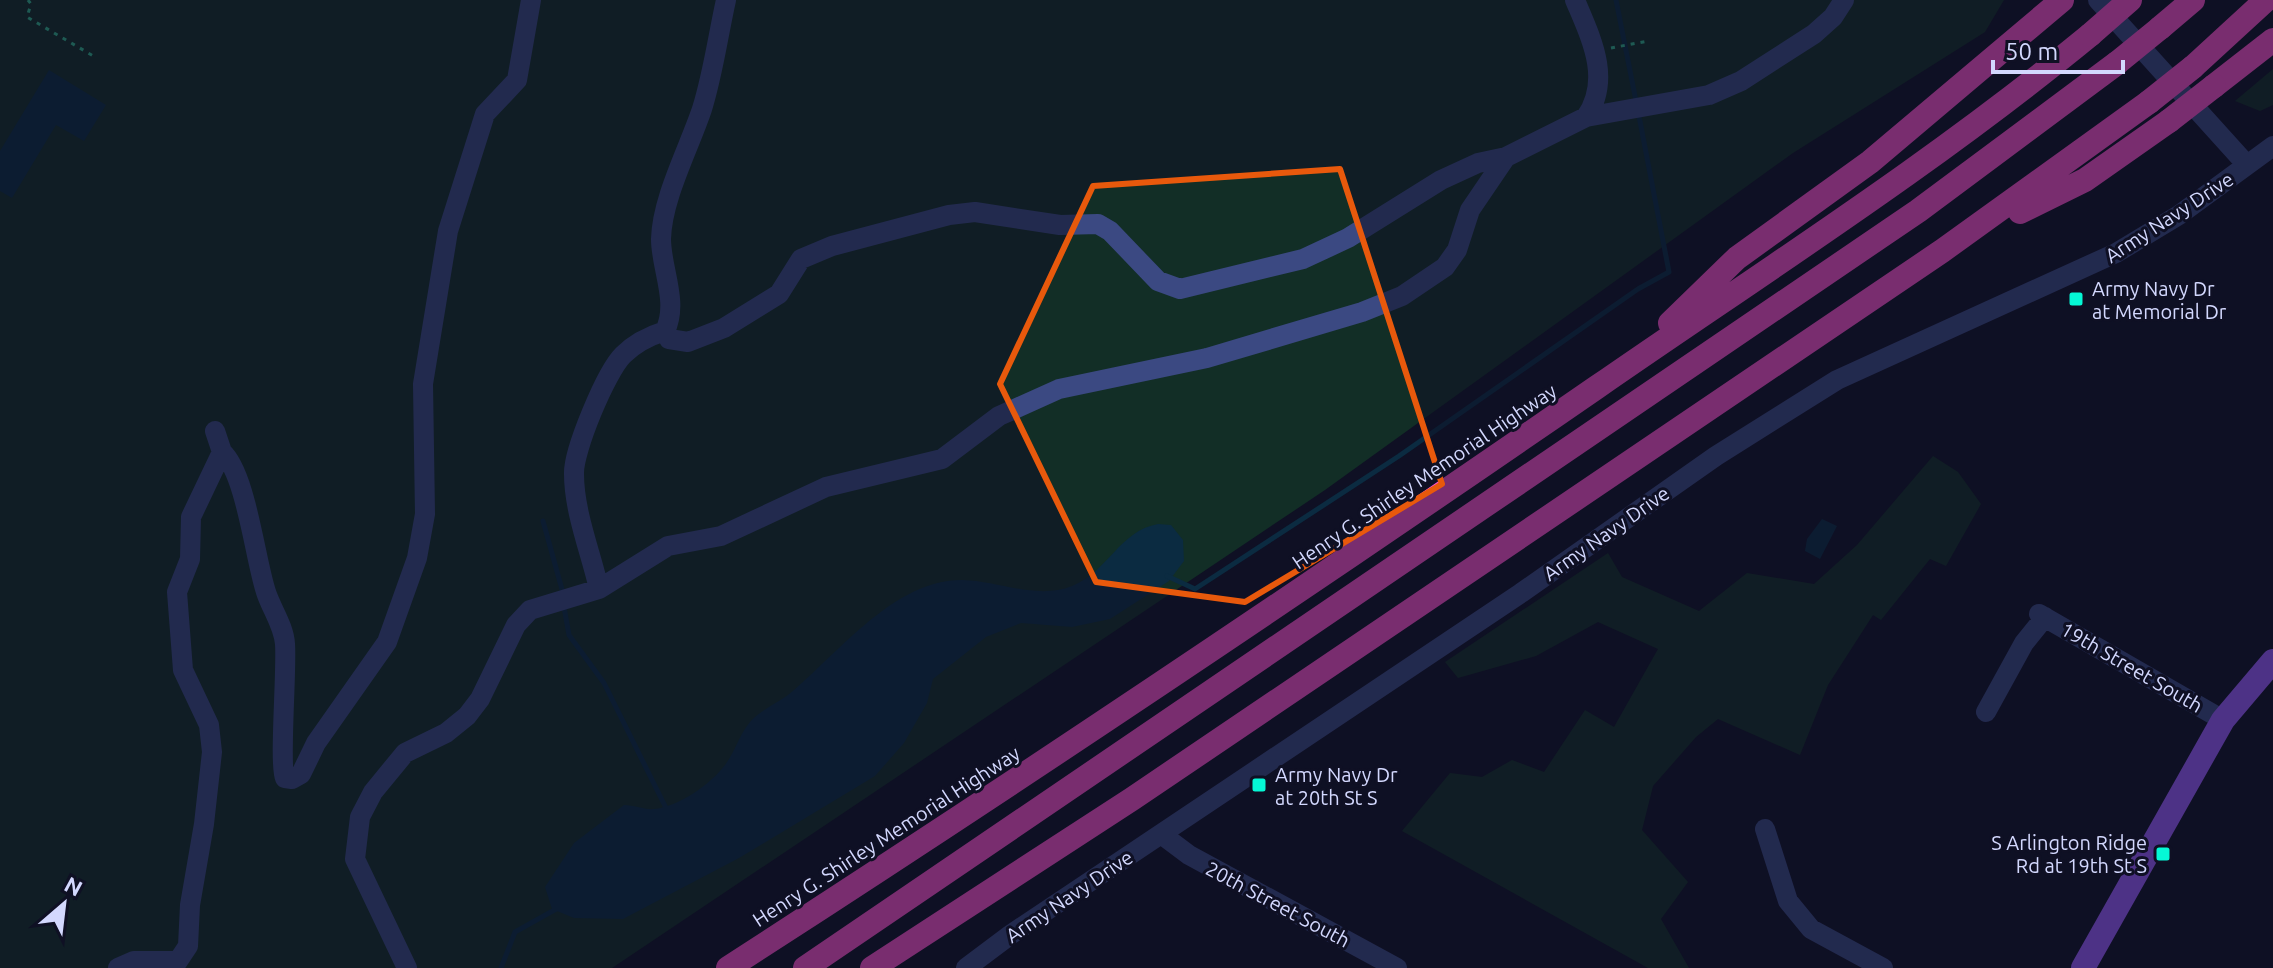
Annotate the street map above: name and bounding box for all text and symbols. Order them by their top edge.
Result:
scale bar [1993,24,2123,74]
text: 50 m [2005,38,2058,65]
street label: Army Navy Drive [2101,167,2237,267]
place label: Army Navy Dr at Memorial Dr [2092,277,2227,323]
marker: Army Navy Dr at Memorial Dr [2067,290,2085,308]
street label: Henry G. Shirley Memorial Highway [1288,379,1561,573]
street label: Army Navy Drive [1539,481,1673,585]
street label: 19th Street South [2057,617,2207,717]
street label: Henry G. Shirley Memorial Highway [748,741,1024,931]
place label: Army Navy Dr at 20th St S [1275,763,1398,809]
marker: Army Navy Dr at 20th St S [1250,776,1268,794]
place label: S Arlington Ridge Rd at 19th St S [1991,831,2147,877]
street label: Army Navy Drive [1001,845,1137,947]
marker: S Arlington Ridge Rd at 19th St S [2154,845,2172,863]
street label: 20th Street South [1202,856,1354,952]
north arrow [24,864,104,944]
text: N [61,871,87,901]

